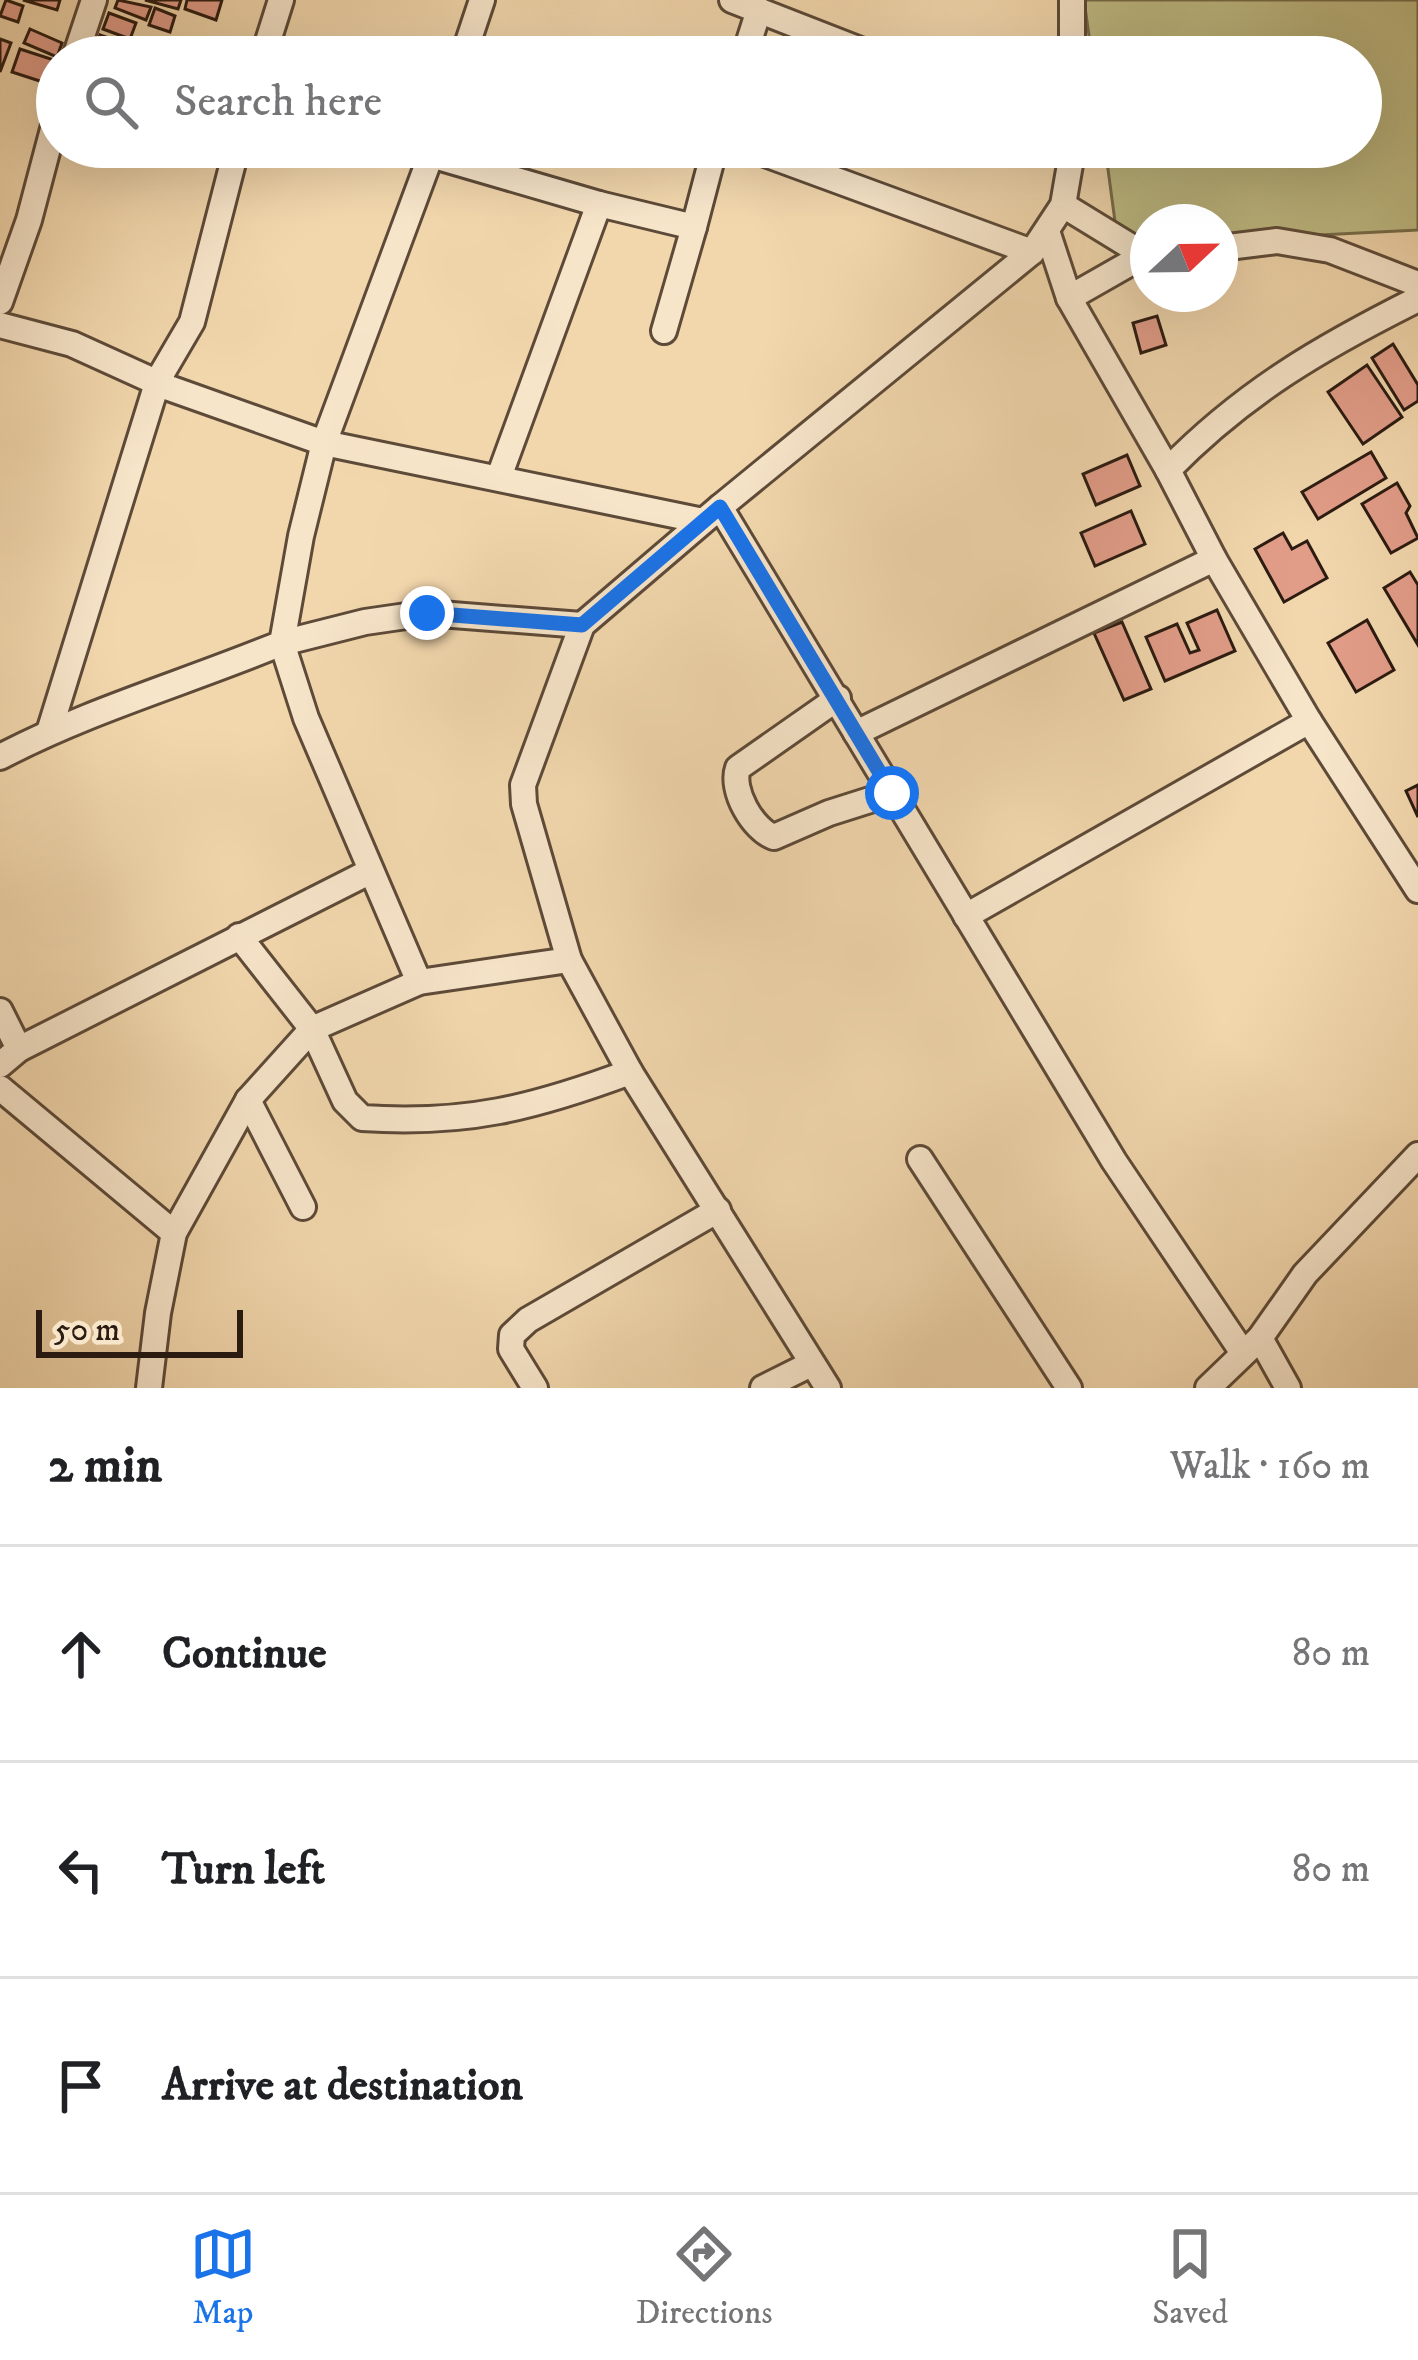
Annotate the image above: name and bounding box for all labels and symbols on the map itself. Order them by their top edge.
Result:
north arrow [1130,204,1238,312]
route end [400,586,454,640]
route start [865,766,919,820]
scale bar [36,1304,243,1357]

